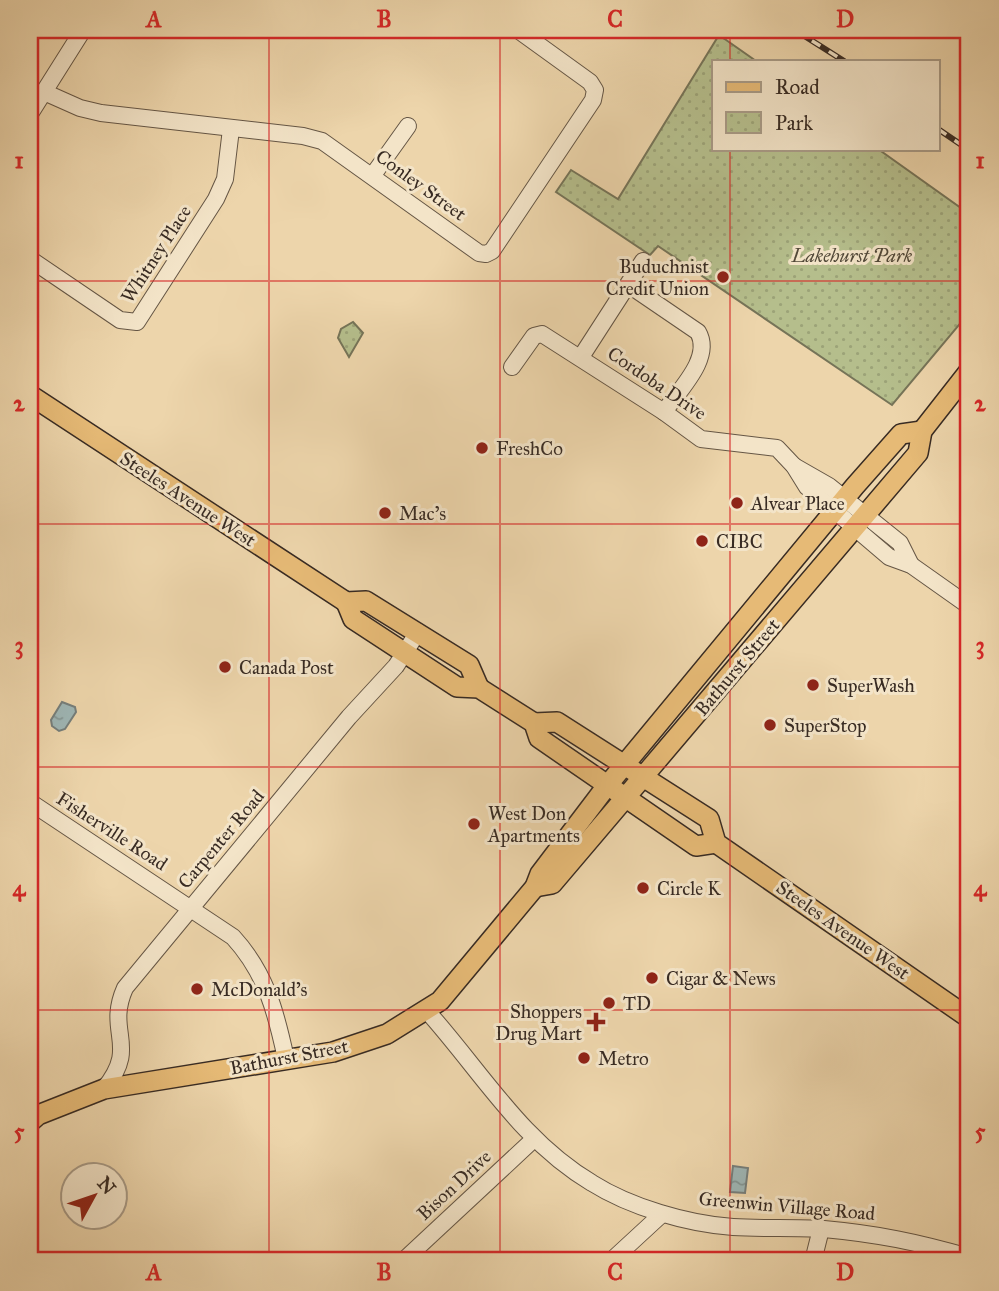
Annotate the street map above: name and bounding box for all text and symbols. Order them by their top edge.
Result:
text: A [144,5,162,33]
text: B [376,5,392,33]
text: C [607,5,623,33]
text: D [836,5,854,33]
legend [712,60,940,150]
text: Road [775,74,820,100]
text: Park [775,110,813,136]
street label: Conley Street [371,145,471,226]
text: 1 [14,146,24,174]
text: 1 [975,146,985,174]
street label: Whitney Place [116,201,196,307]
park label: Lakehurst Park [791,244,913,267]
place label: Buduchnist Credit Union [606,255,709,300]
marker: Buduchnist Credit Union [715,269,731,285]
street label: Cordoba Drive [603,342,711,425]
text: 2 [13,389,25,417]
text: 2 [974,389,986,417]
place label: FreshCo [496,437,563,460]
marker: FreshCo [474,440,490,456]
street label: Steeles Avenue West [116,446,261,552]
place label: Alvear Place [750,492,845,515]
marker: Alvear Place [729,495,745,511]
place label: Mac's [399,502,446,525]
marker: Mac's [377,505,393,521]
place label: CIBC [716,530,763,553]
marker: CIBC [694,533,710,549]
street label: Bathurst Street [690,613,785,720]
text: 3 [14,631,24,660]
text: 3 [975,631,985,660]
place label: Canada Post [239,656,334,679]
marker: Canada Post [217,659,233,675]
place label: SuperWash [827,674,915,697]
marker: SuperWash [805,677,821,693]
place label: SuperStop [784,714,867,737]
marker: SuperStop [762,717,778,733]
street label: Carpenter Road [173,785,269,893]
street label: Fisherville Road [52,787,172,876]
place label: West Don Apartments [487,802,580,847]
marker: West Don Apartments [466,816,482,832]
text: 4 [13,874,27,902]
text: 4 [974,874,988,902]
street label: Steeles Avenue West [772,875,914,985]
place label: Circle K [657,877,721,900]
marker: Circle K [635,880,651,896]
place label: Cigar & News [666,967,776,991]
marker: Cigar & News [644,970,660,986]
place label: McDonald's [211,978,308,1001]
marker: McDonald's [189,981,205,997]
place label: TD [623,992,651,1015]
marker: TD [601,995,617,1011]
place label: Shoppers Drug Mart [495,1000,582,1046]
marker: Shoppers Drug Mart [588,1014,604,1030]
street label: Bathurst Street [228,1034,350,1080]
place label: Metro [598,1047,649,1070]
marker: Metro [576,1050,592,1066]
text: 5 [14,1117,25,1145]
text: 5 [975,1117,986,1145]
street label: Bison Drive [412,1145,496,1225]
north arrow [60,1162,130,1232]
text: N [93,1172,121,1199]
street label: Greenwin Village Road [698,1187,877,1226]
text: A [144,1258,162,1286]
text: B [376,1258,392,1286]
text: C [607,1258,623,1286]
text: D [836,1258,854,1286]

